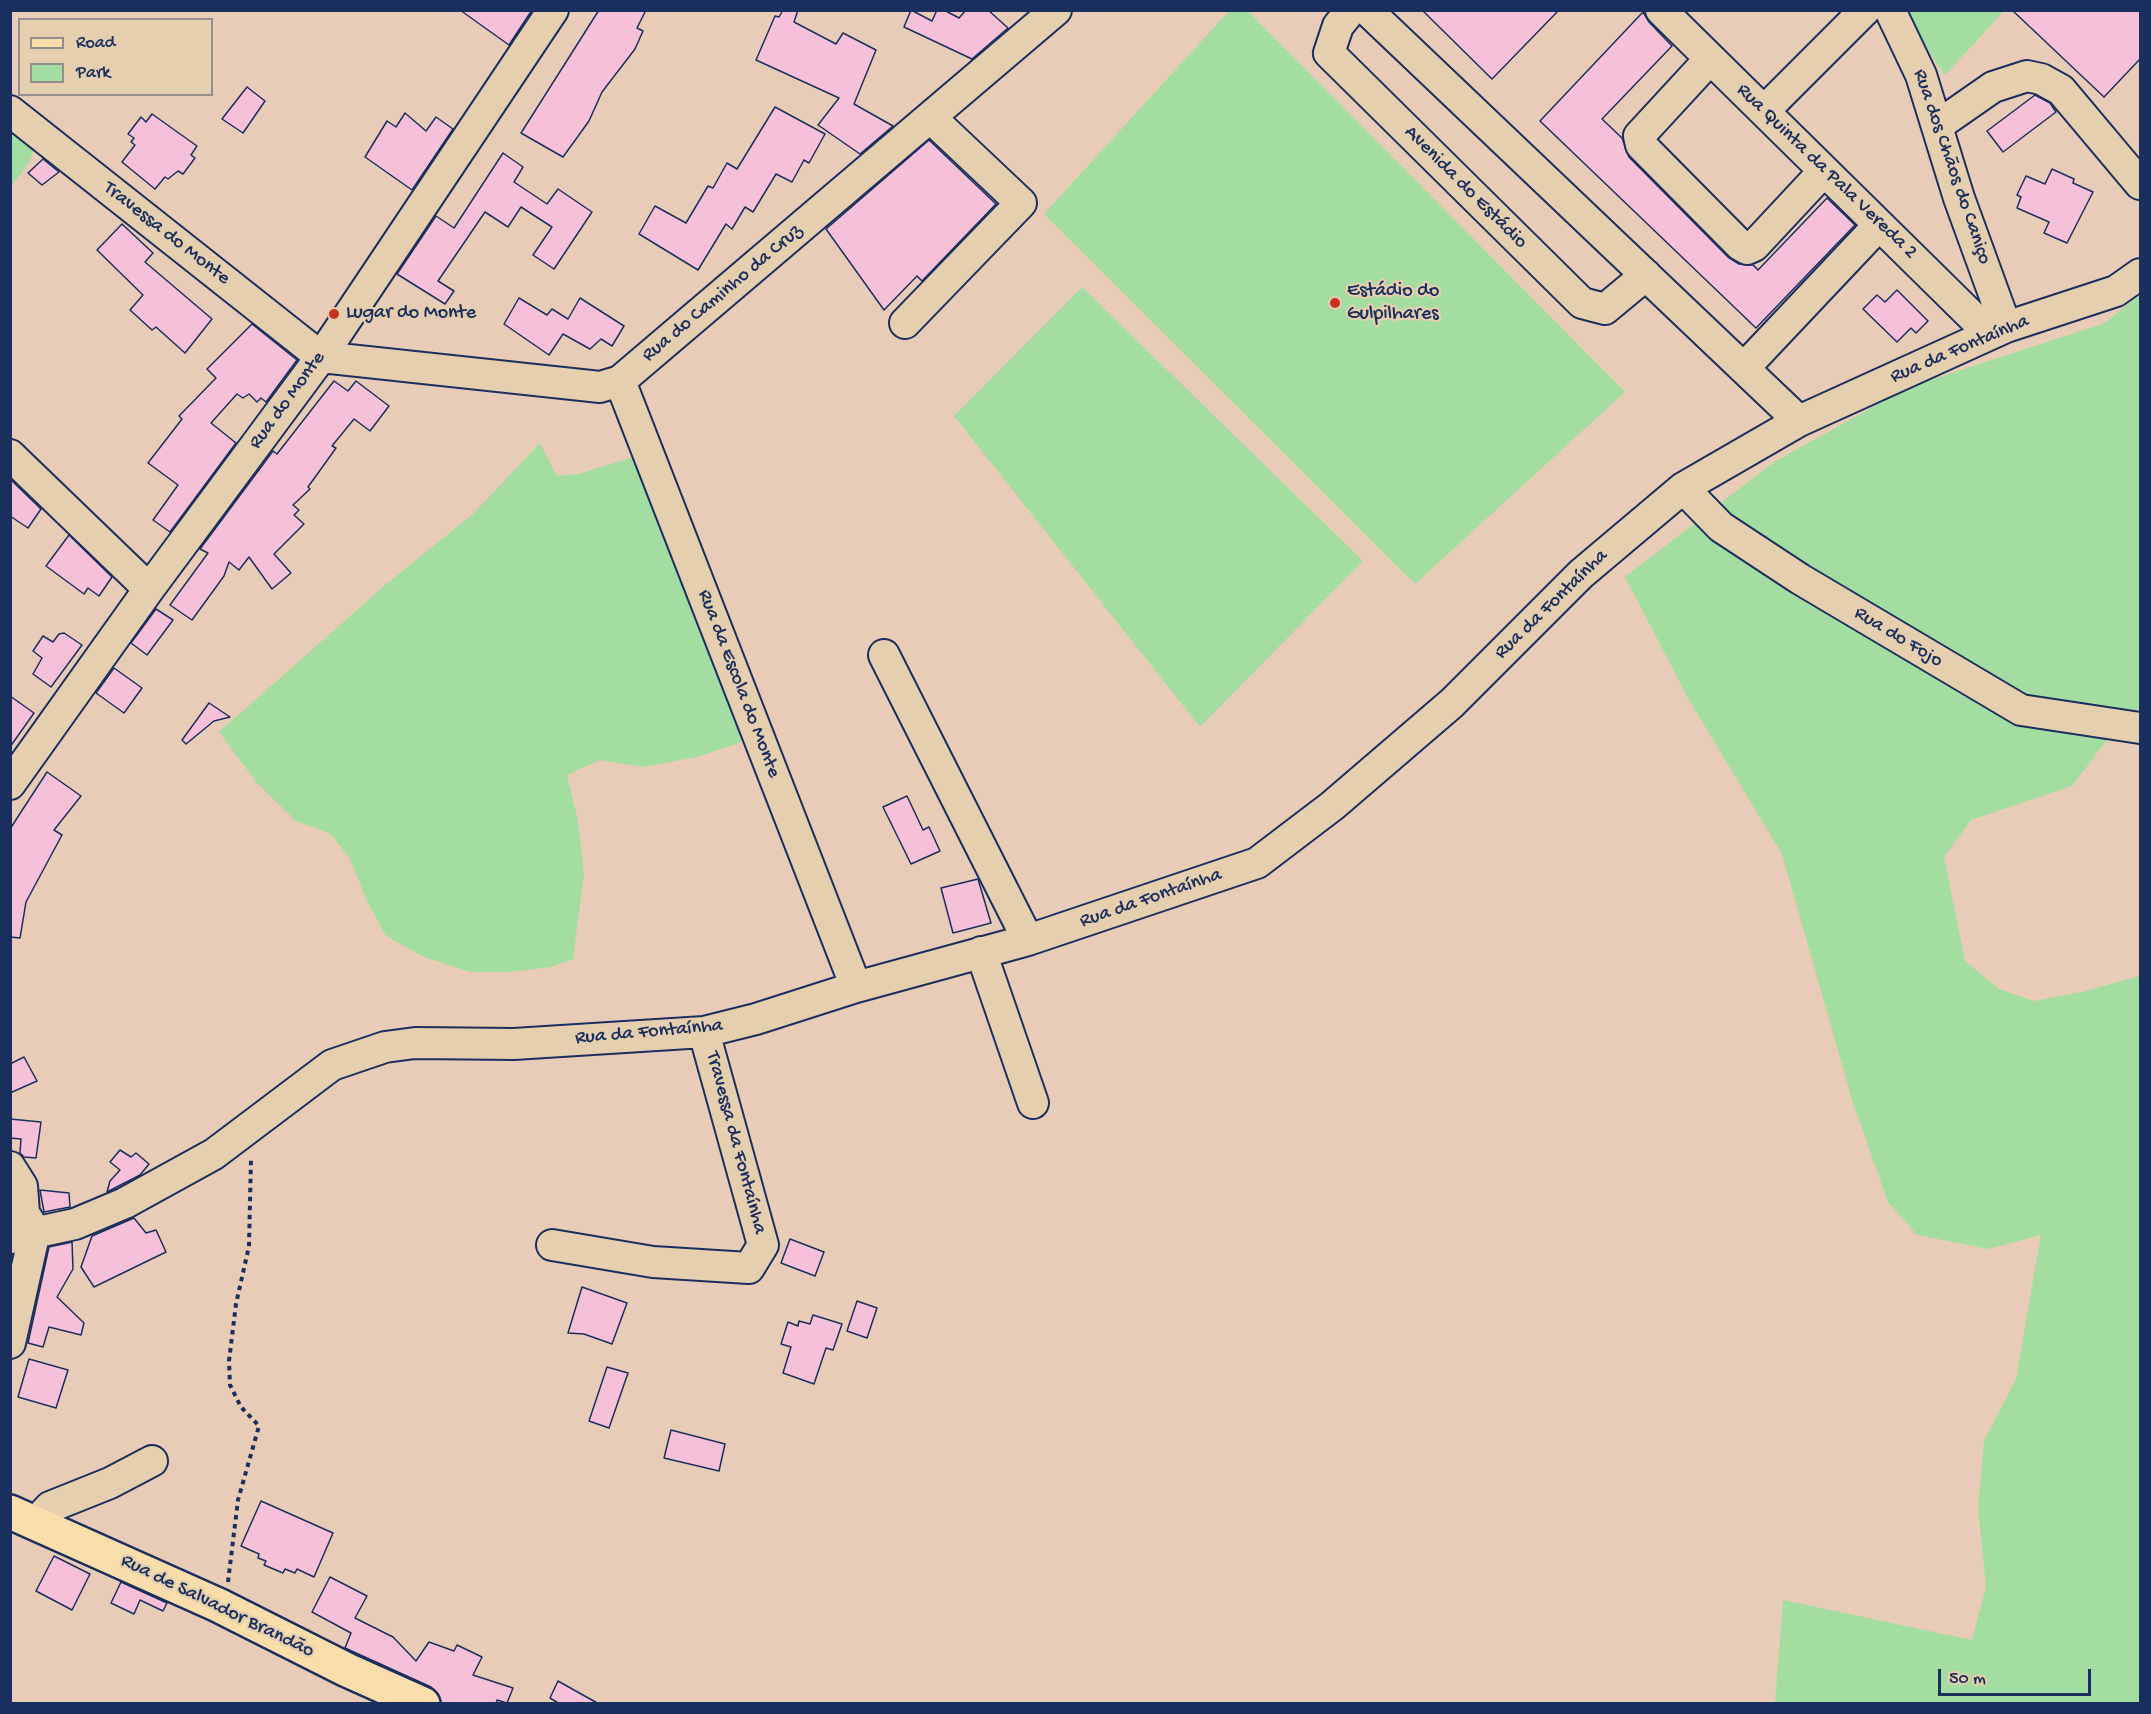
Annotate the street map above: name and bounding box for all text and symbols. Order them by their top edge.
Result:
legend [18,18,213,96]
text: Road [76,33,115,54]
text: Park [76,63,110,84]
street label: Rua dos Chãos do Caniço [1906,66,1996,268]
street label: Rua Quinta da Pala Vereda 2 [1730,79,1922,265]
street label: Avenida do Estádio [1398,121,1532,255]
street label: Travessa do Monte [98,177,234,291]
street label: Rua do Caminho da Cruz [638,220,808,368]
place label: Estádio do Gulpilhares [1347,280,1439,327]
marker: Estádio do Gulpilhares [1328,296,1342,310]
place label: Lugar do Monte [346,302,476,326]
marker: Lugar do Monte [327,307,341,321]
street label: Rua da Fontaínha [1887,310,2033,390]
street label: Rua do Monte [245,348,331,454]
street label: Rua da Fontaínha [1490,545,1614,665]
street label: Rua da Escola do Monte [691,587,785,781]
street label: Rua do Fojo [1849,602,1947,674]
street label: Rua da Fontaínha [1077,864,1225,934]
street label: Rua da Fontaínha [574,1015,724,1051]
street label: Travessa da Fontaínha [699,1049,771,1237]
street label: Rua de Salvador Brandão [116,1550,318,1664]
scale bar [1941,1657,2094,1695]
text: 50 m [1949,1669,1986,1690]

